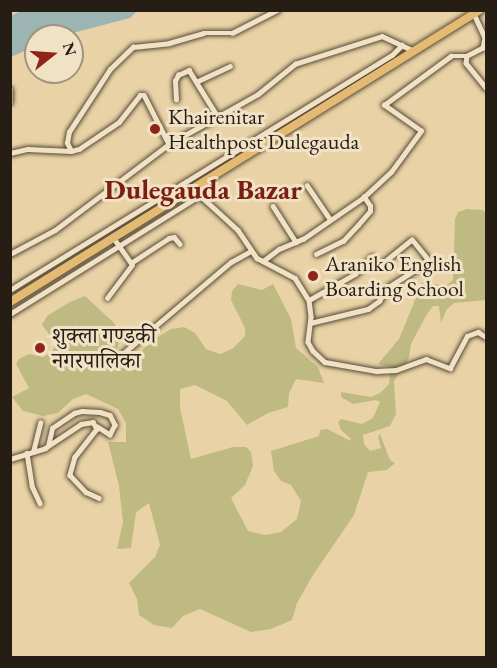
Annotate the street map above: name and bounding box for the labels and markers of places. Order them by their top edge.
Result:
place label: Khairenitar Healthpost Dulegauda [168,103,359,154]
marker: Khairenitar Healthpost Dulegauda [146,120,164,138]
place label: Araniko English Boarding School [325,250,464,302]
marker: Araniko English Boarding School [306,269,320,283]
place label: शुक्ला गण्डकी नगरपालिका [52,322,156,374]
marker: शुक्ला गण्डकी नगरपालिका [33,341,47,355]

